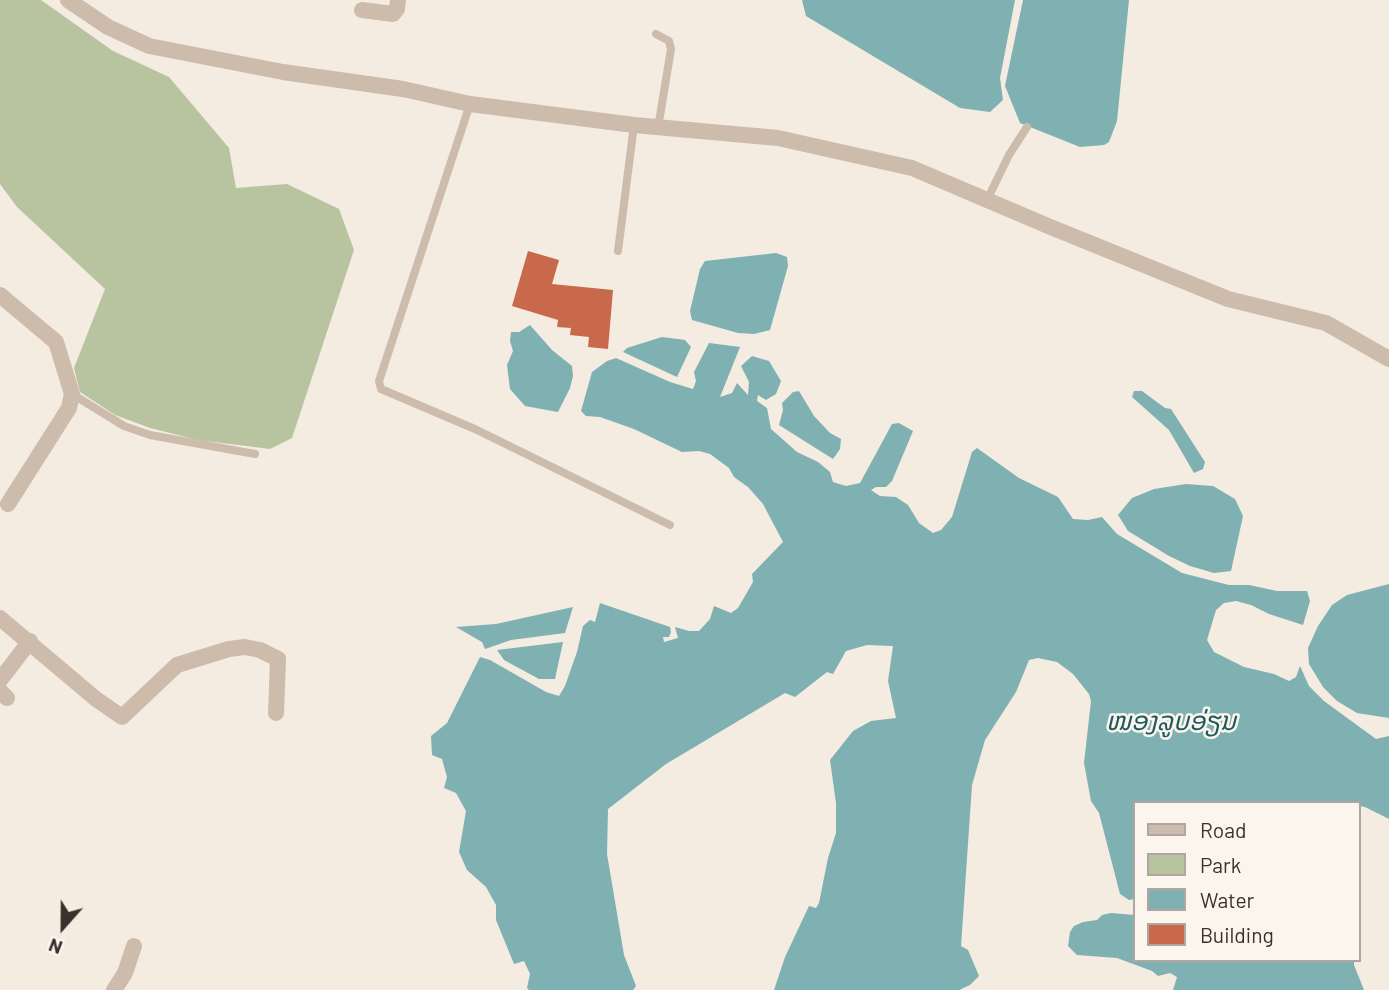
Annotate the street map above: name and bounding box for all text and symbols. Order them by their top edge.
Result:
water label: ໜອງລູບອ່ຽນ [1106,705,1236,737]
legend [1134,801,1361,962]
text: Road [1200,817,1246,842]
text: Park [1200,852,1241,877]
text: Water [1200,887,1254,912]
north arrow [28,892,98,962]
text: Building [1200,922,1274,947]
text: N [45,934,65,960]

